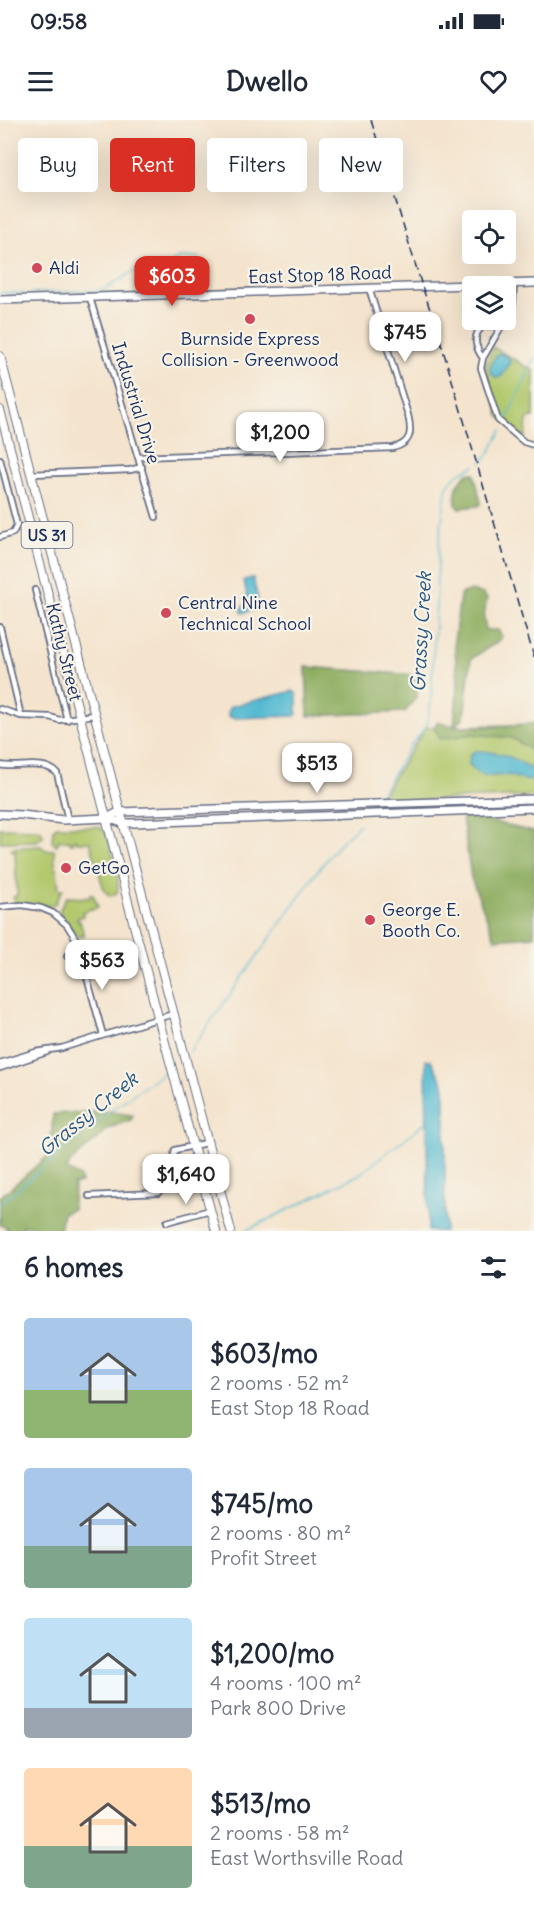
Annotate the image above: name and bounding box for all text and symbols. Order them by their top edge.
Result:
text: 09:58 [30,7,87,35]
text: Dwello [226,64,308,98]
icon: menu [24,65,57,98]
icon: heart [477,65,510,98]
chip: Buy [18,138,98,192]
chip: Rent [110,138,195,192]
chip: Filters [207,138,307,192]
chip: New [319,138,403,192]
map controls [462,210,516,330]
button: locate [462,210,516,264]
place label: Aldi [49,256,79,279]
pin: $603 [136,256,208,307]
street label: East Stop 18 Road [248,260,393,288]
marker: Aldi [30,261,44,275]
text: $603 [148,263,196,288]
button: layers [462,276,516,330]
marker: Burnside Express Collision - Greenwood [243,312,257,326]
pin: $745 [369,312,441,363]
text: $745 [383,319,427,344]
place label: Burnside Express Collision - Greenwood [161,327,339,371]
street label: Industrial Drive [107,339,166,466]
pin: $1,200 [231,412,329,463]
text: $1,200 [250,419,310,444]
road number: US 31 [22,522,72,548]
water label: Grassy Creek [405,569,436,693]
place label: Central Nine Technical School [178,591,311,635]
street label: Kathy Street [41,600,88,703]
marker: Central Nine Technical School [159,606,173,620]
pin: $513 [281,743,353,794]
text: $513 [296,750,338,775]
place label: GetGo [78,856,130,879]
marker: GetGo [59,861,73,875]
place label: George E. Booth Co. [382,898,460,942]
marker: George E. Booth Co. [363,913,377,927]
pin: $563 [66,940,138,991]
text: $563 [79,947,125,972]
water label: Grassy Creek [33,1065,144,1161]
pin: $1,640 [137,1154,235,1205]
text: $1,640 [156,1161,216,1186]
text: 6 homes [24,1251,123,1284]
icon: filters [477,1251,510,1284]
text: $603/mo [210,1337,318,1370]
icon: home [72,1342,144,1414]
text: 2 rooms · 52 m² [210,1370,349,1395]
text: East Stop 18 Road [210,1395,370,1420]
text: $745/mo [210,1487,313,1520]
icon: home [72,1492,144,1564]
text: 2 rooms · 80 m² [210,1520,351,1545]
text: Profit Street [210,1545,317,1570]
text: $1,200/mo [210,1637,334,1670]
icon: home [72,1642,144,1714]
text: 4 rooms · 100 m² [210,1670,361,1695]
text: Park 800 Drive [210,1695,346,1720]
text: $513/mo [210,1787,311,1820]
icon: home [72,1792,144,1864]
text: 2 rooms · 58 m² [210,1820,350,1845]
text: East Worthsville Road [210,1845,403,1870]

